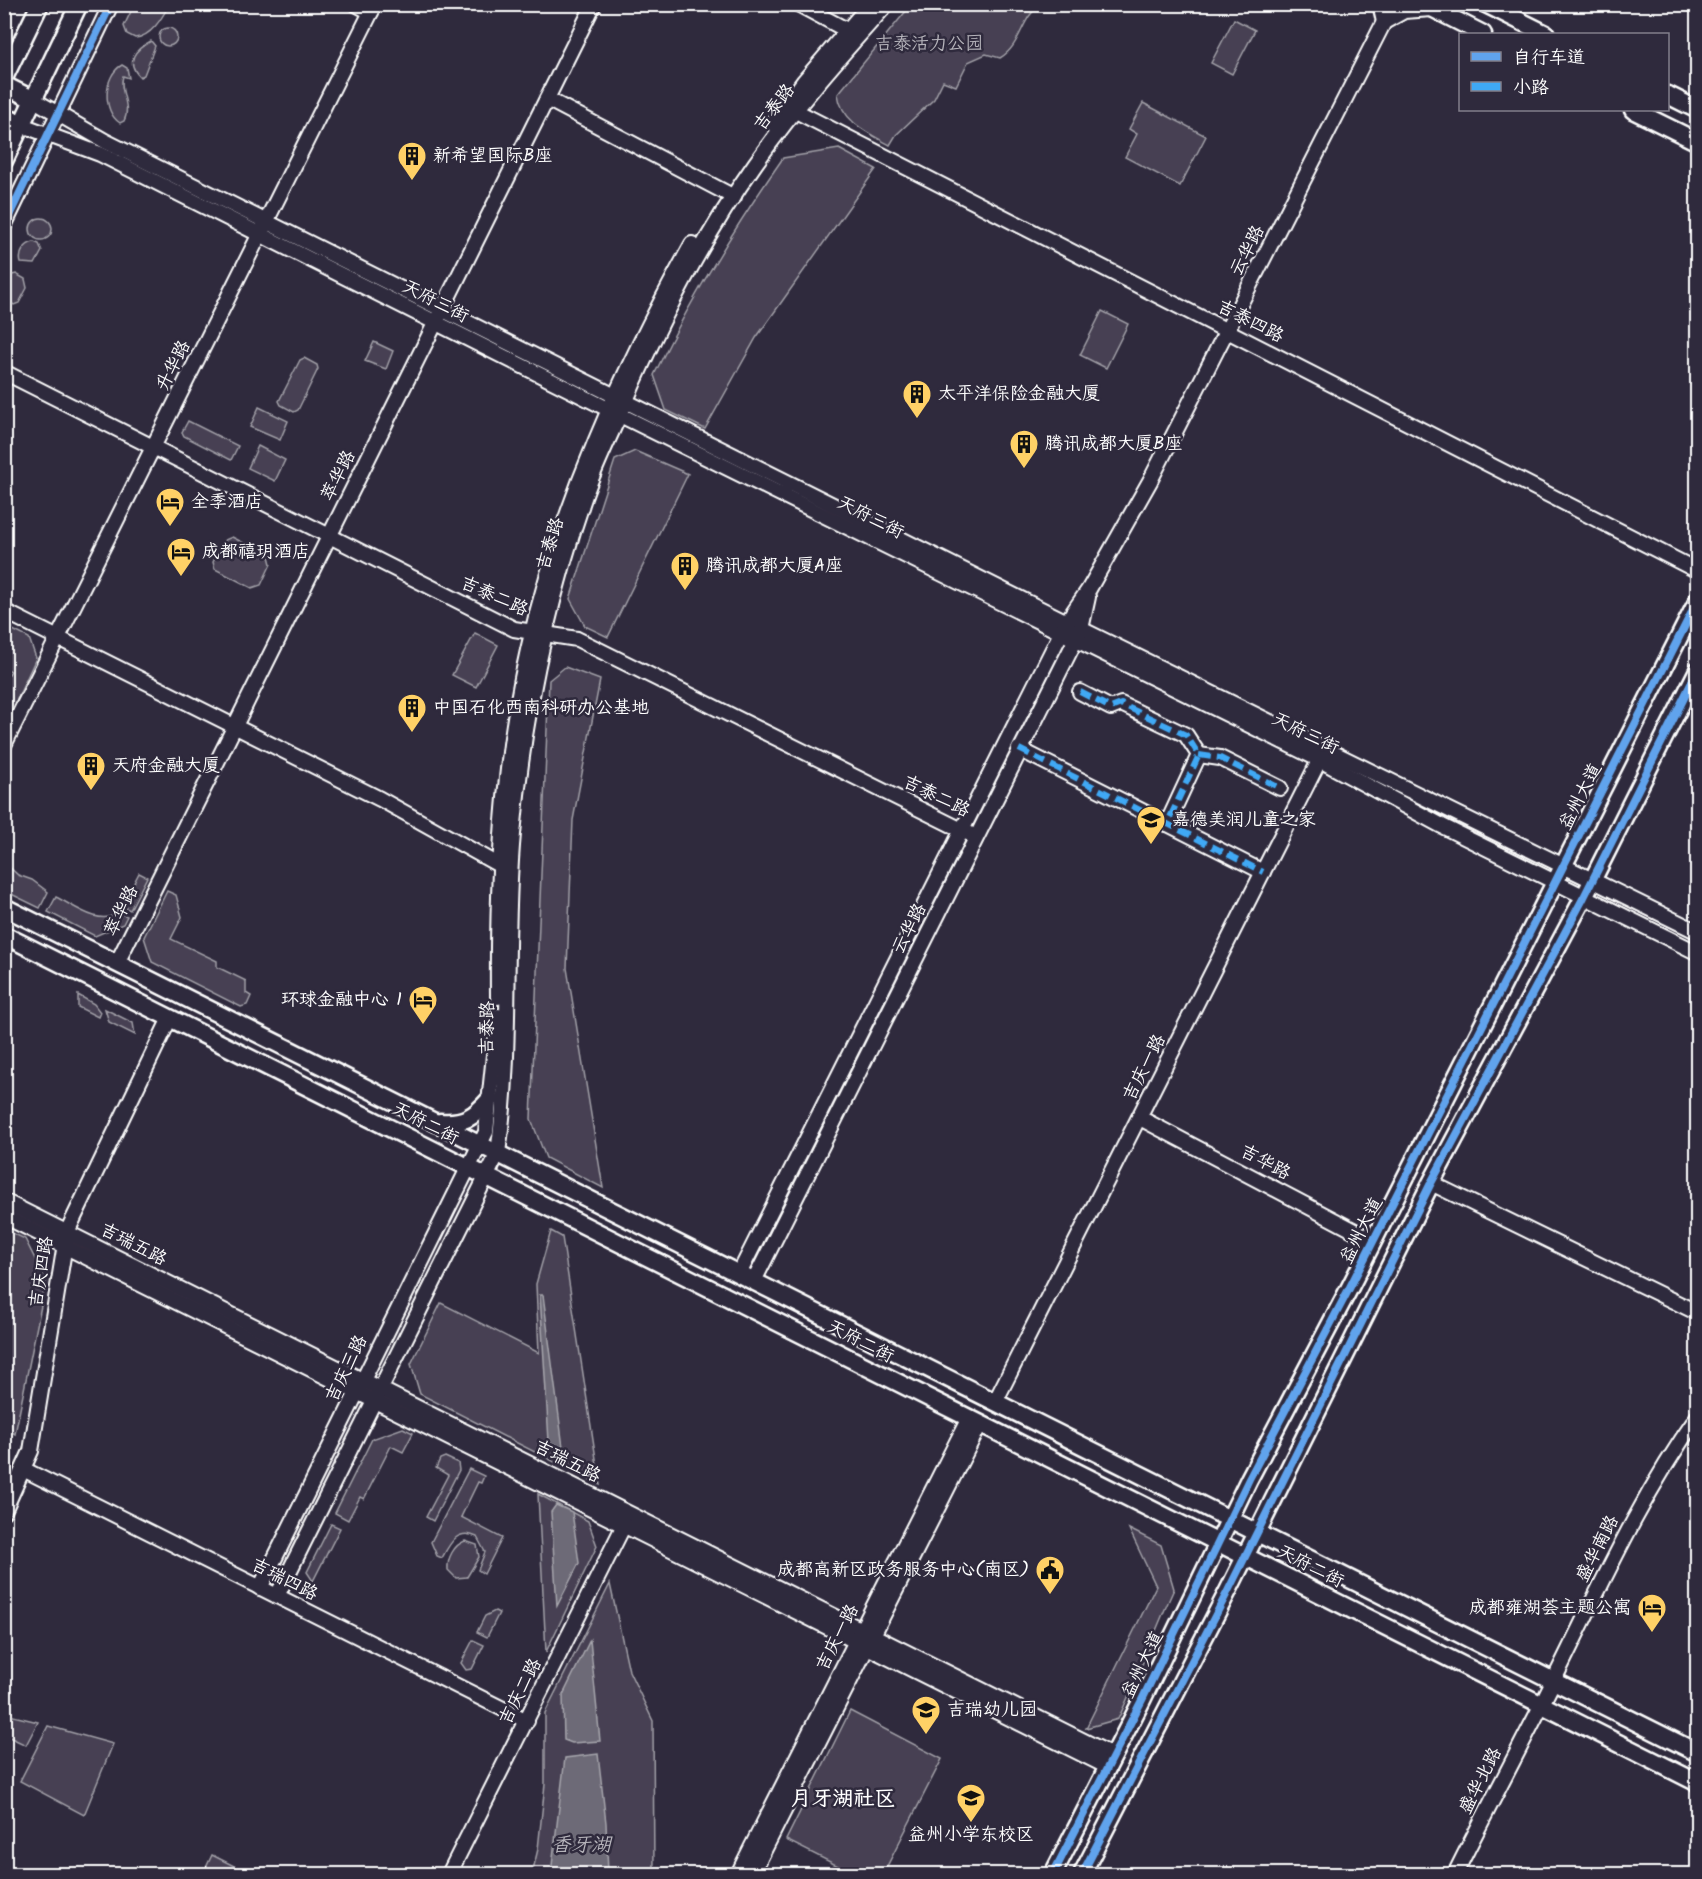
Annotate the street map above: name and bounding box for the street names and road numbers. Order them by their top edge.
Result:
street label: 吉泰路 [747,78,803,138]
street label: 云华路 [1223,220,1273,282]
street label: 天府三街 [396,273,474,331]
street label: 吉泰四路 [1211,293,1289,351]
street label: 升华路 [149,335,199,397]
street label: 萃华路 [314,445,364,507]
street label: 天府三街 [831,489,909,547]
street label: 吉泰路 [529,514,573,574]
street label: 吉泰二路 [455,569,533,625]
street label: 天府三街 [1266,705,1344,763]
street label: 益州大道 [1552,758,1610,836]
street label: 吉泰二路 [897,768,975,826]
street label: 萃华路 [97,880,147,942]
street label: 云华路 [885,898,935,960]
street label: 吉泰路 [473,1001,503,1055]
street label: 吉庆一路 [1116,1029,1174,1107]
street label: 天府二街 [386,1095,464,1153]
street label: 吉华路 [1234,1138,1296,1188]
street label: 益州大道 [1333,1192,1391,1270]
street label: 吉瑞五路 [94,1216,172,1274]
street label: 吉庆四路 [22,1234,62,1310]
street label: 天府二街 [821,1313,899,1371]
street label: 吉庆三路 [318,1330,376,1408]
street label: 吉瑞五路 [528,1433,606,1491]
street label: 盛华南路 [1569,1510,1627,1588]
street label: 天府二街 [1271,1538,1349,1596]
street label: 吉瑞四路 [245,1551,323,1609]
street label: 吉庆一路 [809,1599,867,1677]
street label: 益州大道 [1114,1626,1172,1704]
street label: 吉庆二路 [492,1653,550,1731]
street label: 盛华北路 [1452,1742,1510,1820]

